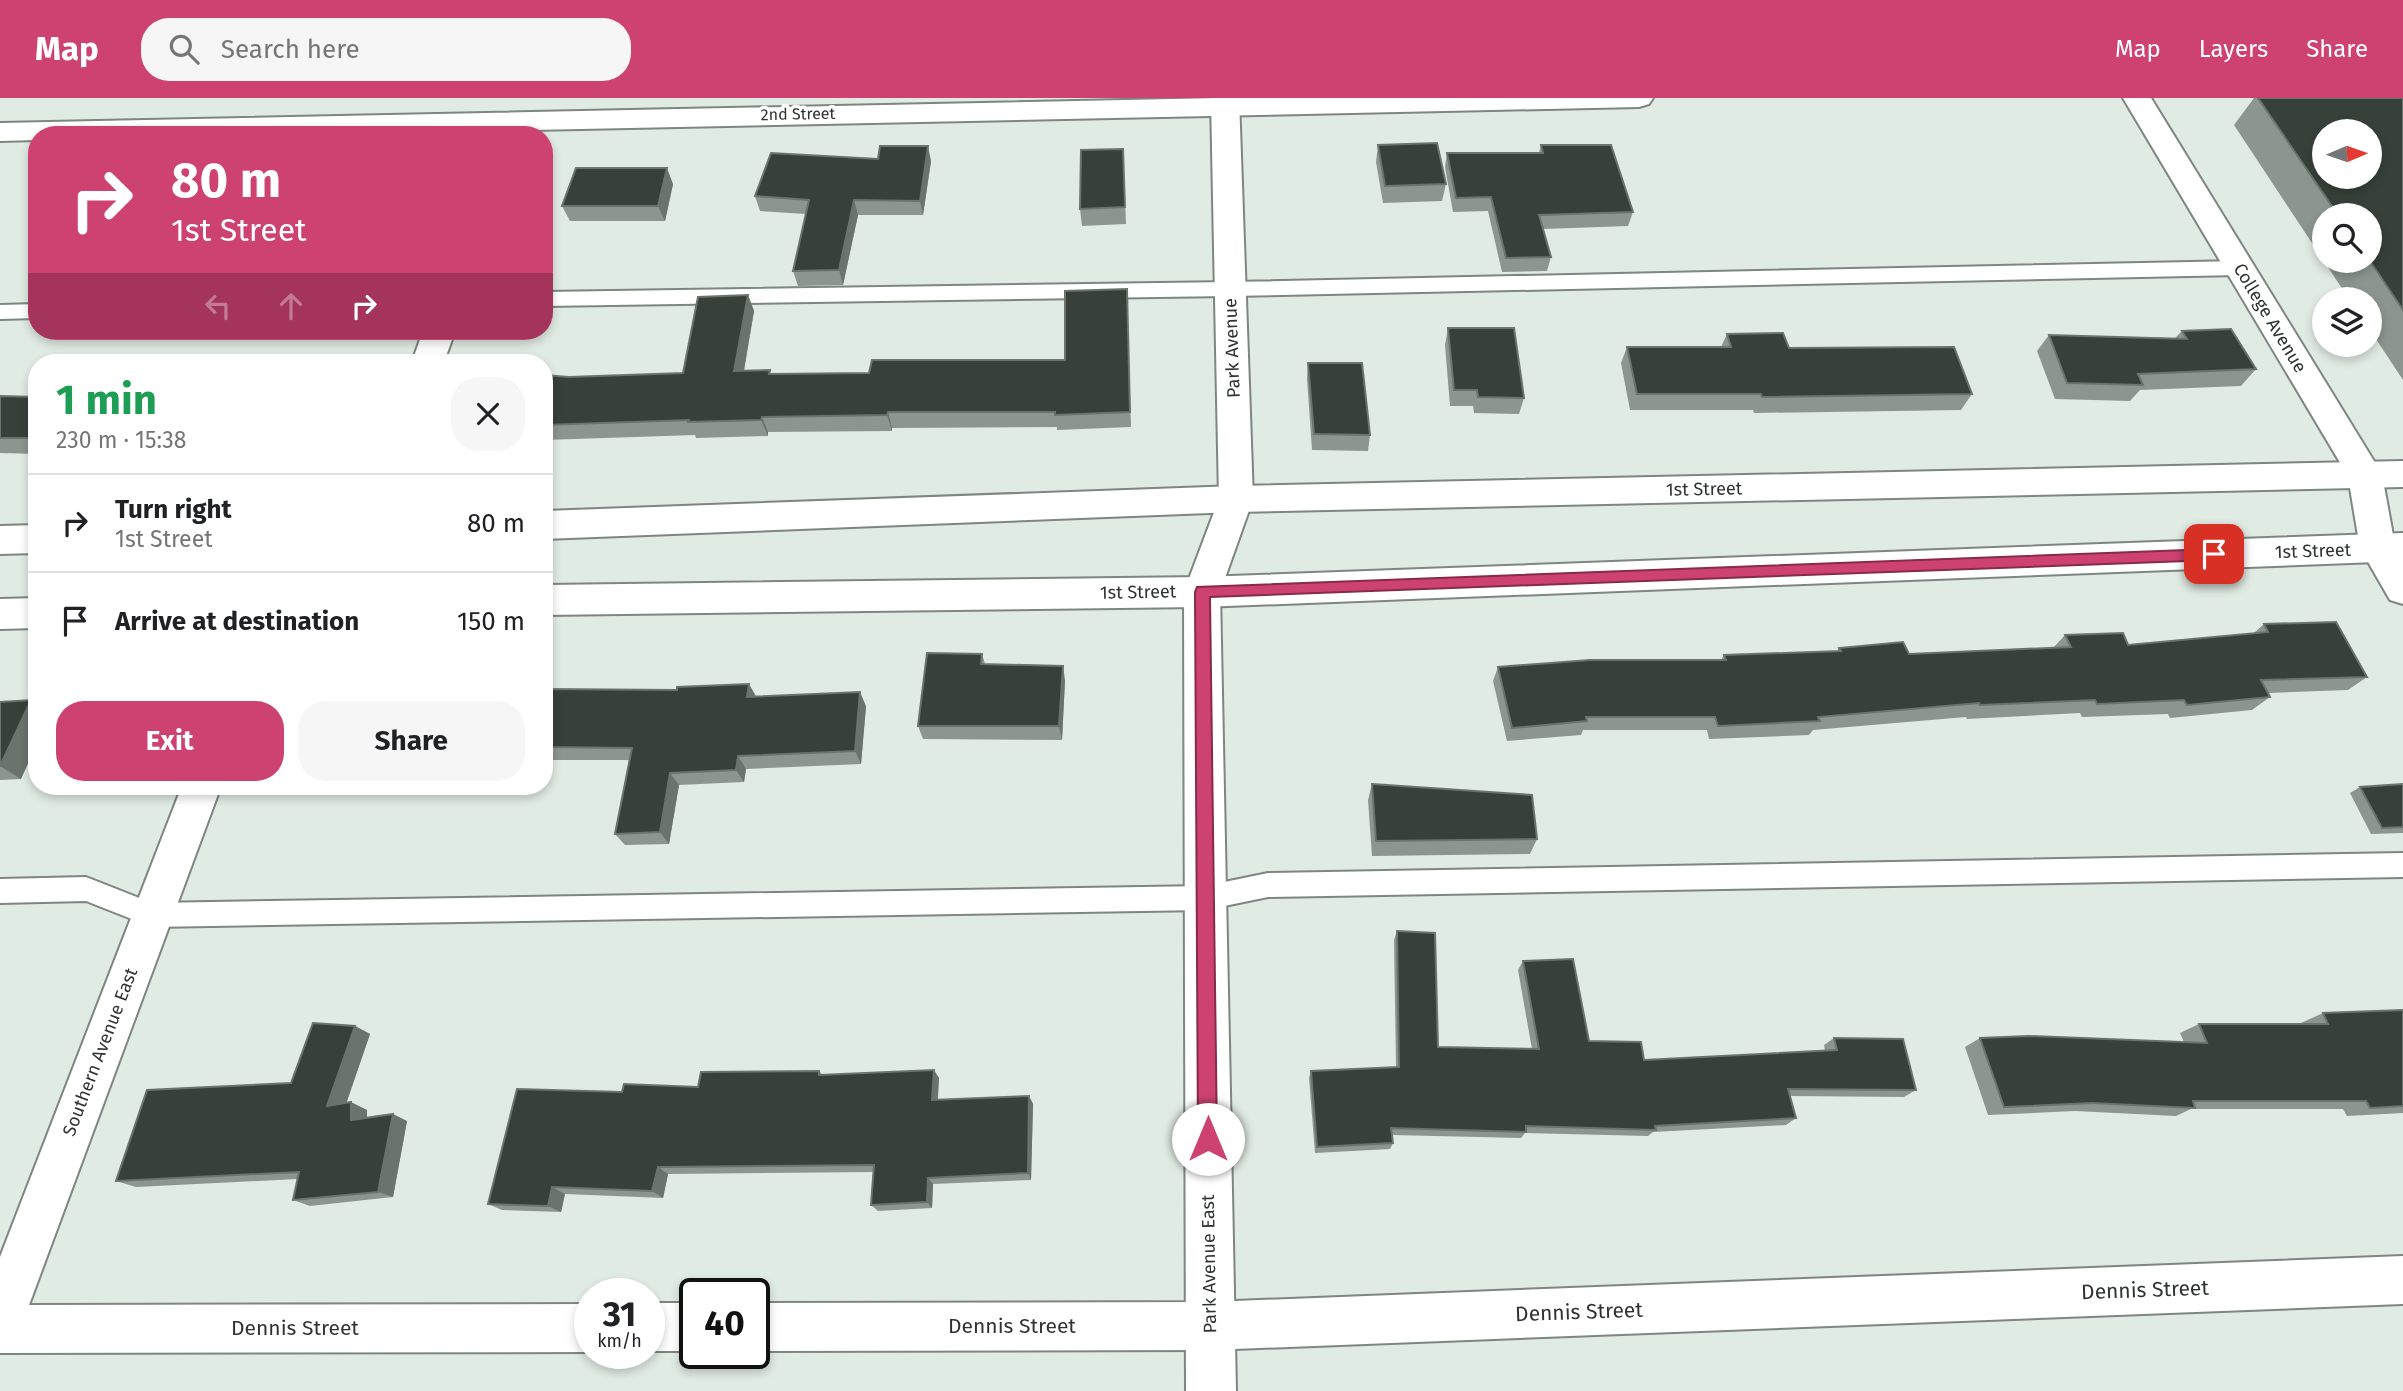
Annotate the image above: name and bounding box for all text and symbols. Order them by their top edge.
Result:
search box [141,18,631,81]
text: Map [35,29,99,69]
icon: search [165,30,203,68]
text: Search here [221,34,360,65]
text: Map [2115,35,2161,63]
text: Layers [2199,35,2268,63]
text: Share [2306,35,2368,63]
street label: 2nd Street [761,104,836,124]
north arrow [2312,119,2382,189]
map controls [2312,119,2382,357]
text: 80 m [171,151,281,210]
icon: right [56,154,147,245]
button: search [2312,203,2382,273]
text: 1st Street [171,211,307,249]
street label: College Avenue [2229,259,2311,377]
icon: left [199,287,237,325]
icon: ahead [272,287,310,325]
icon: right [345,287,383,325]
button: layers [2312,287,2382,357]
street label: Park Avenue [1219,298,1245,398]
text: 1 min [56,375,157,425]
button: close [451,377,525,451]
text: 230 m · 15:38 [56,426,186,454]
street label: 1st Street [1666,477,1743,501]
text: Turn right [115,494,232,525]
icon: right [56,504,94,542]
text: 80 m [467,508,525,539]
pin [2184,524,2244,584]
text: 1st Street [115,525,213,553]
icon: arrive [2195,535,2233,573]
street label: 1st Street [2274,539,2352,563]
street label: 1st Street [1100,580,1177,604]
icon: arrive [56,602,94,640]
text: Arrive at destination [115,606,359,637]
text: 150 m [457,606,525,637]
button: Exit [56,701,284,781]
button: Share [298,701,525,781]
street label: Southern Avenue East [58,964,142,1139]
position arrow [1171,1102,1245,1176]
street label: Park Avenue East [1197,1194,1221,1334]
street label: Dennis Street [2081,1275,2210,1305]
speed limit sign: 40 [679,1278,770,1369]
text: 31 [603,1293,636,1335]
street label: Dennis Street [1515,1297,1644,1327]
street label: Dennis Street [948,1313,1076,1339]
street label: Dennis Street [231,1315,359,1341]
text: km/h [597,1330,642,1352]

